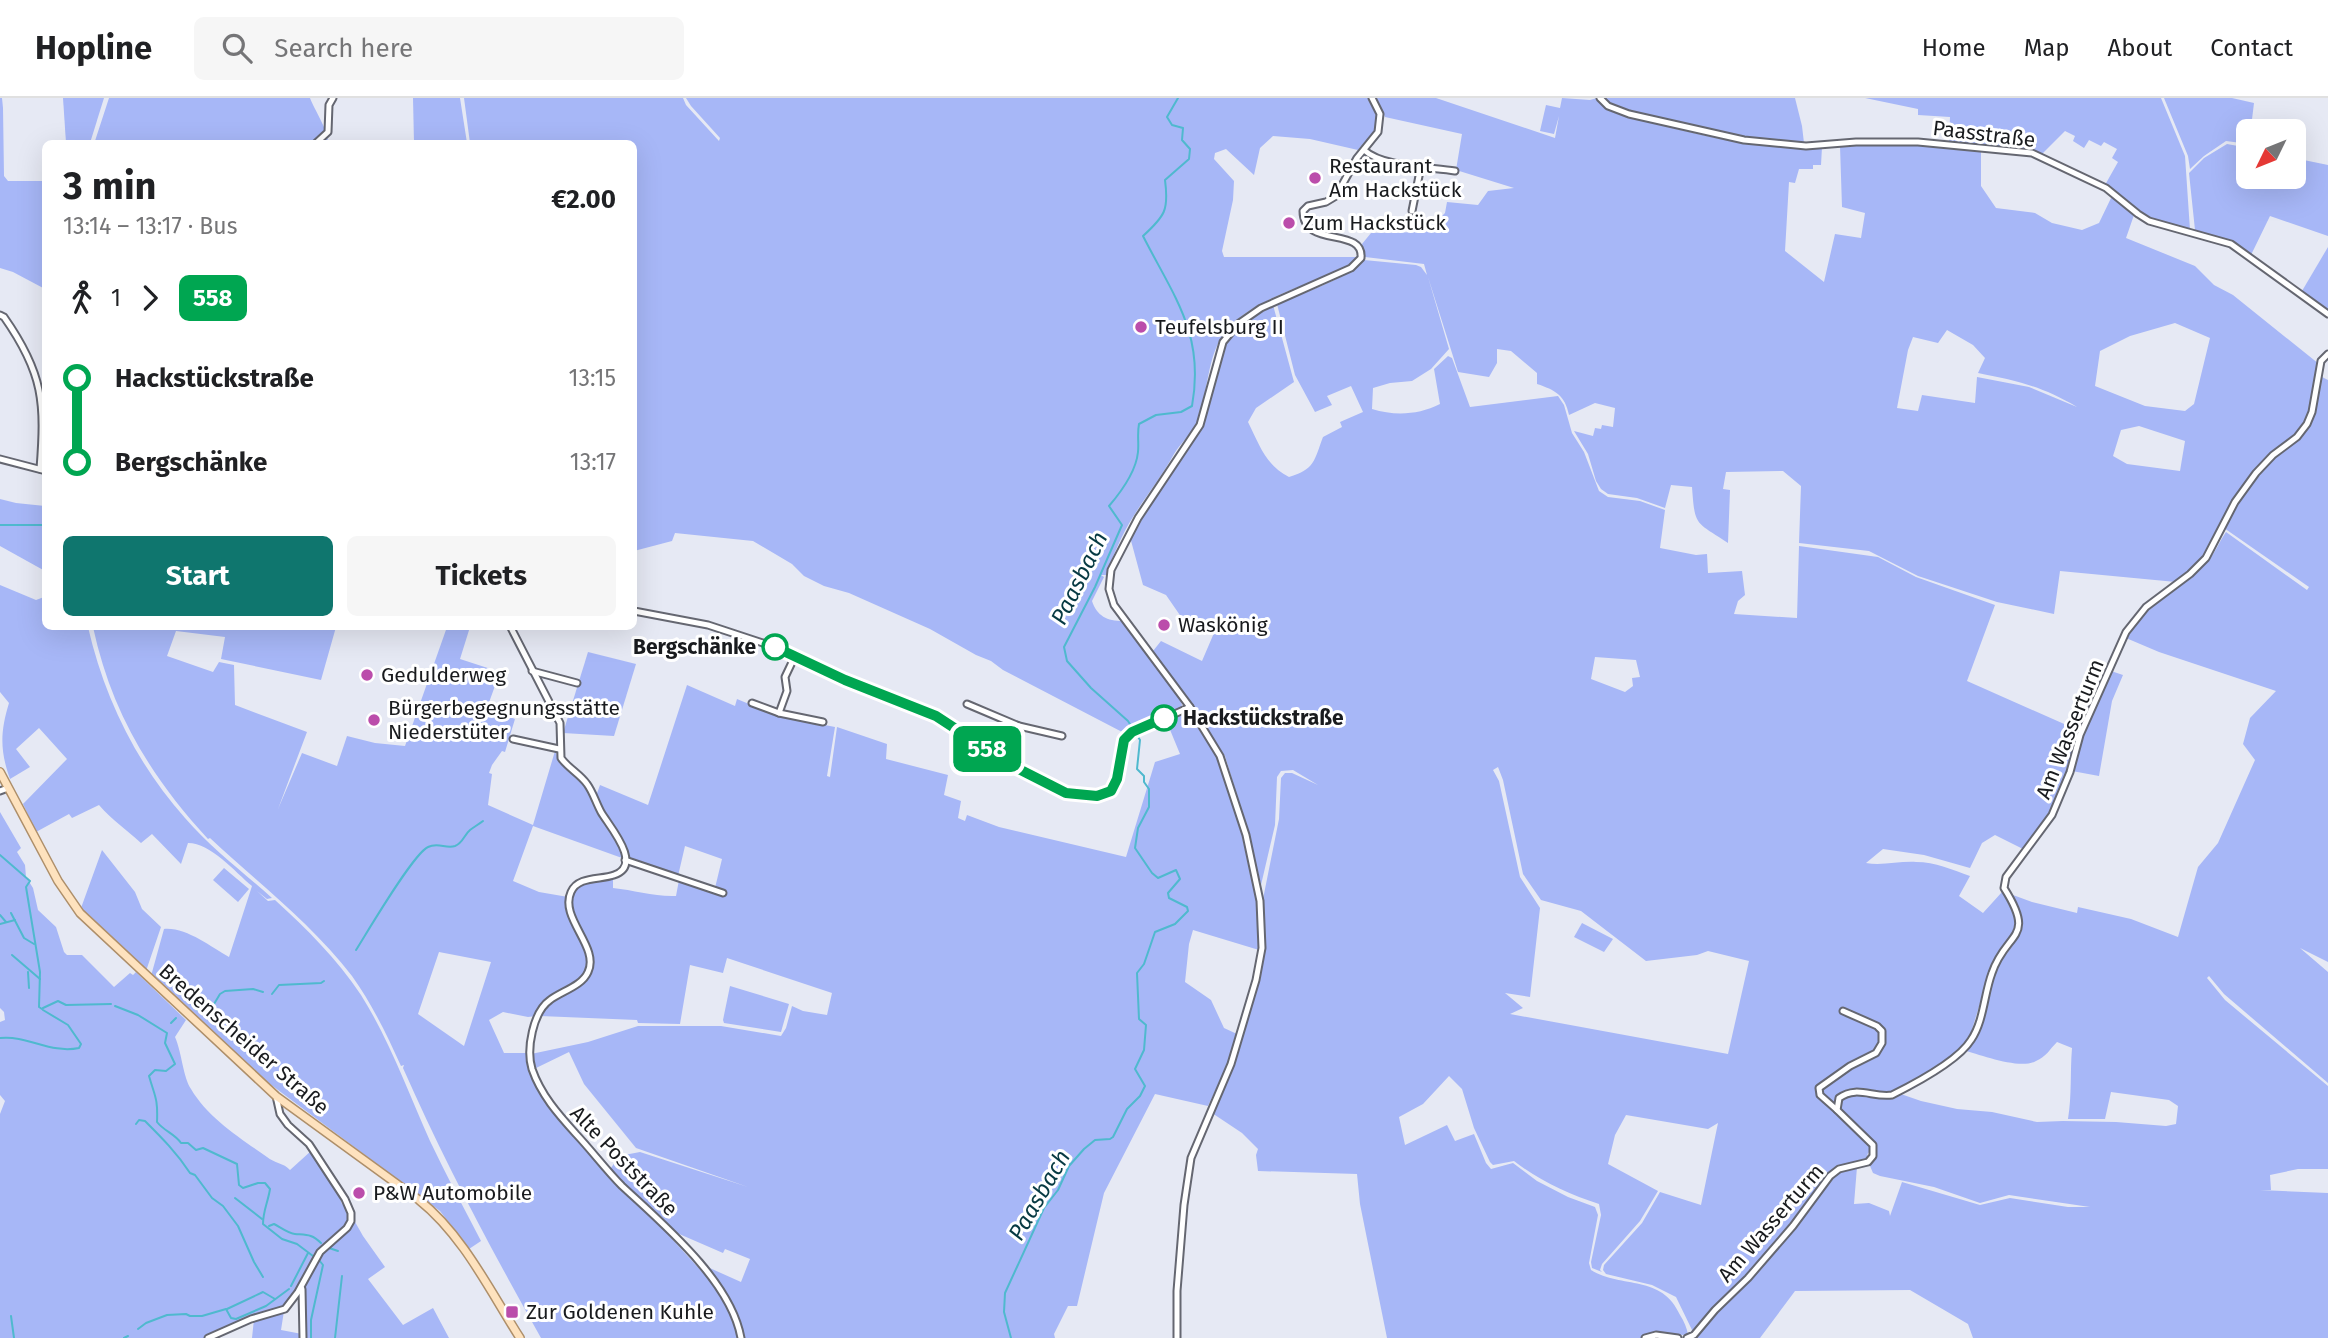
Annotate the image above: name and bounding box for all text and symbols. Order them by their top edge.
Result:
search box [194,17,684,80]
text: Hopline [35,28,152,68]
icon: search [218,29,256,67]
text: Search here [274,33,413,64]
text: Home [1922,34,1986,62]
text: Map [2024,34,2070,62]
text: About [2108,34,2172,62]
text: Contact [2210,34,2293,62]
street label: Paasstraße [1931,115,2037,153]
north arrow [2236,119,2306,189]
map controls [2236,119,2306,189]
place label: Restaurant Am Hackstück [1329,153,1462,203]
text: 3 min [63,163,157,209]
marker: Restaurant Am Hackstück [1307,170,1323,186]
text: €2.00 [551,184,616,215]
place label: Zum Hackstück [1303,210,1446,236]
text: 13:14 – 13:17 · Bus [63,212,237,240]
marker: Zum Hackstück [1281,215,1297,231]
icon: walk [63,279,101,317]
icon: forward [131,279,169,317]
text: 1 [111,284,121,312]
text: 558 [193,284,233,312]
place label: Teufelsburg II [1155,314,1284,340]
marker: Teufelsburg II [1133,319,1149,335]
text: Hackstückstraße [115,363,314,394]
text: 13:15 [568,364,616,392]
text: Bergschänke [115,447,267,478]
text: 13:17 [570,448,616,476]
water label: Paasbach [1045,527,1113,629]
button: Start [63,536,333,616]
button: Tickets [347,536,616,616]
place label: Waskönig [1178,612,1268,638]
marker: Waskönig [1156,617,1172,633]
place label: Bergschänke [633,634,756,660]
marker: Bergschänke [762,634,788,660]
street label: Am Wasserturm [2030,655,2110,803]
place label: Gedulderweg [381,662,506,688]
marker: Gedulderweg [359,667,375,683]
place label: Bürgerbegegnungsstätte Niederstüter [388,695,620,745]
marker: Hackstückstraße [1151,705,1177,731]
place label: Hackstückstraße [1183,705,1344,731]
marker: Bürgerbegegnungsstätte Niederstüter [366,712,382,728]
line badge: 558 [947,726,1027,772]
text: 558 [967,735,1007,763]
street label: Bredenscheider Straße [154,958,334,1120]
street label: Alte Poststraße [565,1100,683,1222]
water label: Paasbach [1002,1145,1076,1245]
street label: Am Wasserturm [1713,1158,1829,1288]
place label: P&W Automobile [373,1180,532,1206]
marker: P&W Automobile [351,1185,367,1201]
place label: Zur Goldenen Kuhle [526,1299,714,1325]
marker: Zur Goldenen Kuhle [504,1304,520,1320]

